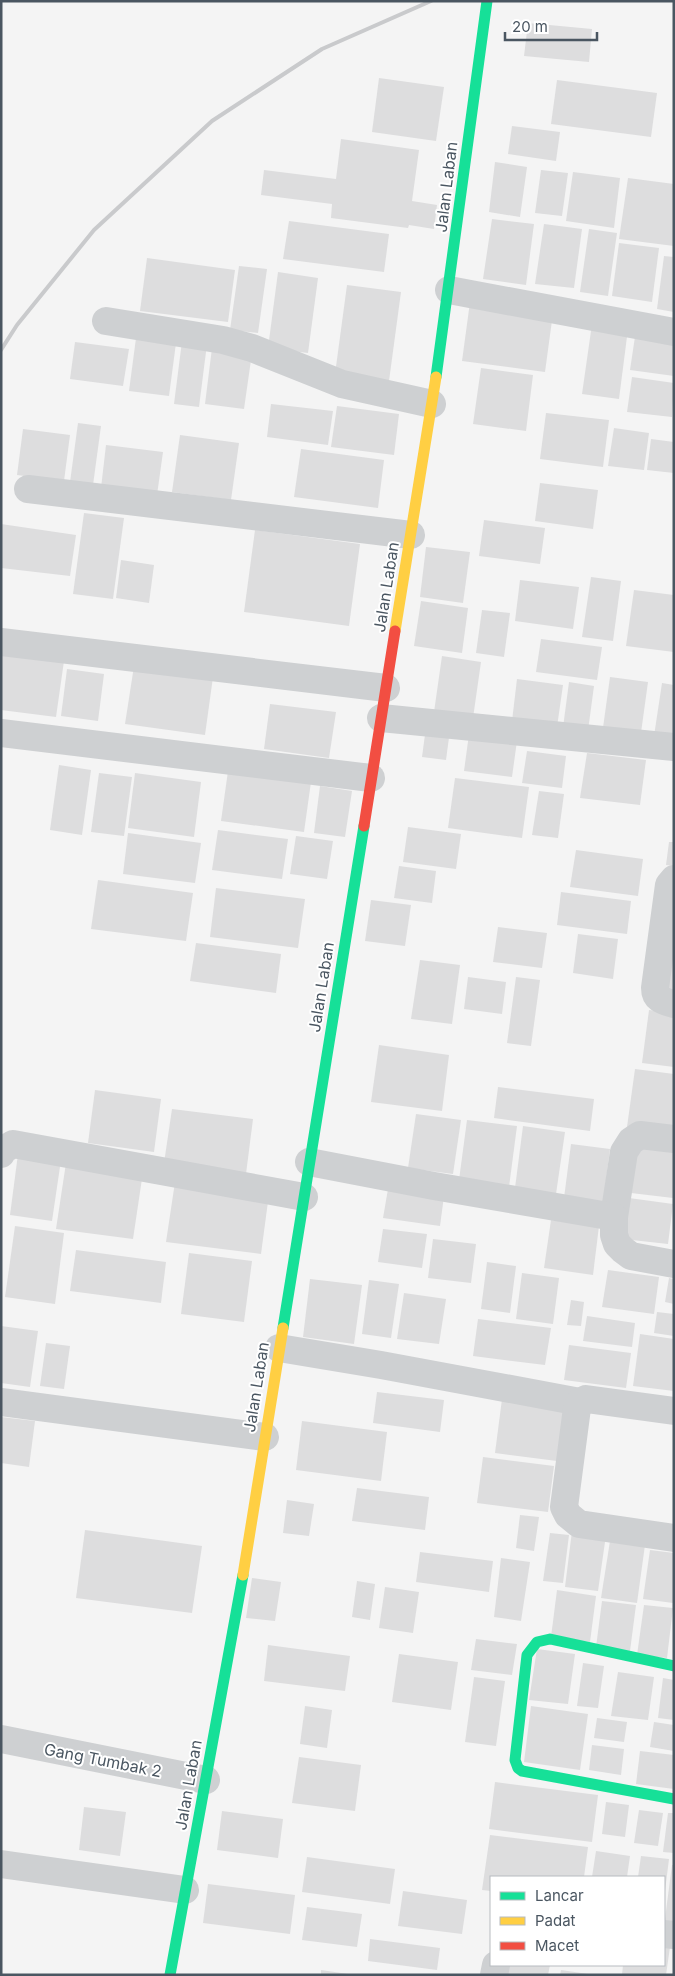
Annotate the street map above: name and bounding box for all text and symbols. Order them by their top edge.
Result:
scale bar [505,10,598,42]
text: 20 m [512,17,548,36]
street label: Jalan Laban [431,140,461,234]
street label: Jalan Laban [369,540,403,634]
street label: Jalan Laban [304,940,338,1034]
street label: Jalan Laban [239,1340,273,1434]
street label: Jalan Laban [170,1738,206,1832]
street label: Gang Tumbak 2 [43,1739,163,1781]
legend [490,1876,665,1966]
text: Lancar [535,1886,584,1905]
text: Padat [535,1911,576,1930]
text: Macet [535,1936,579,1955]

